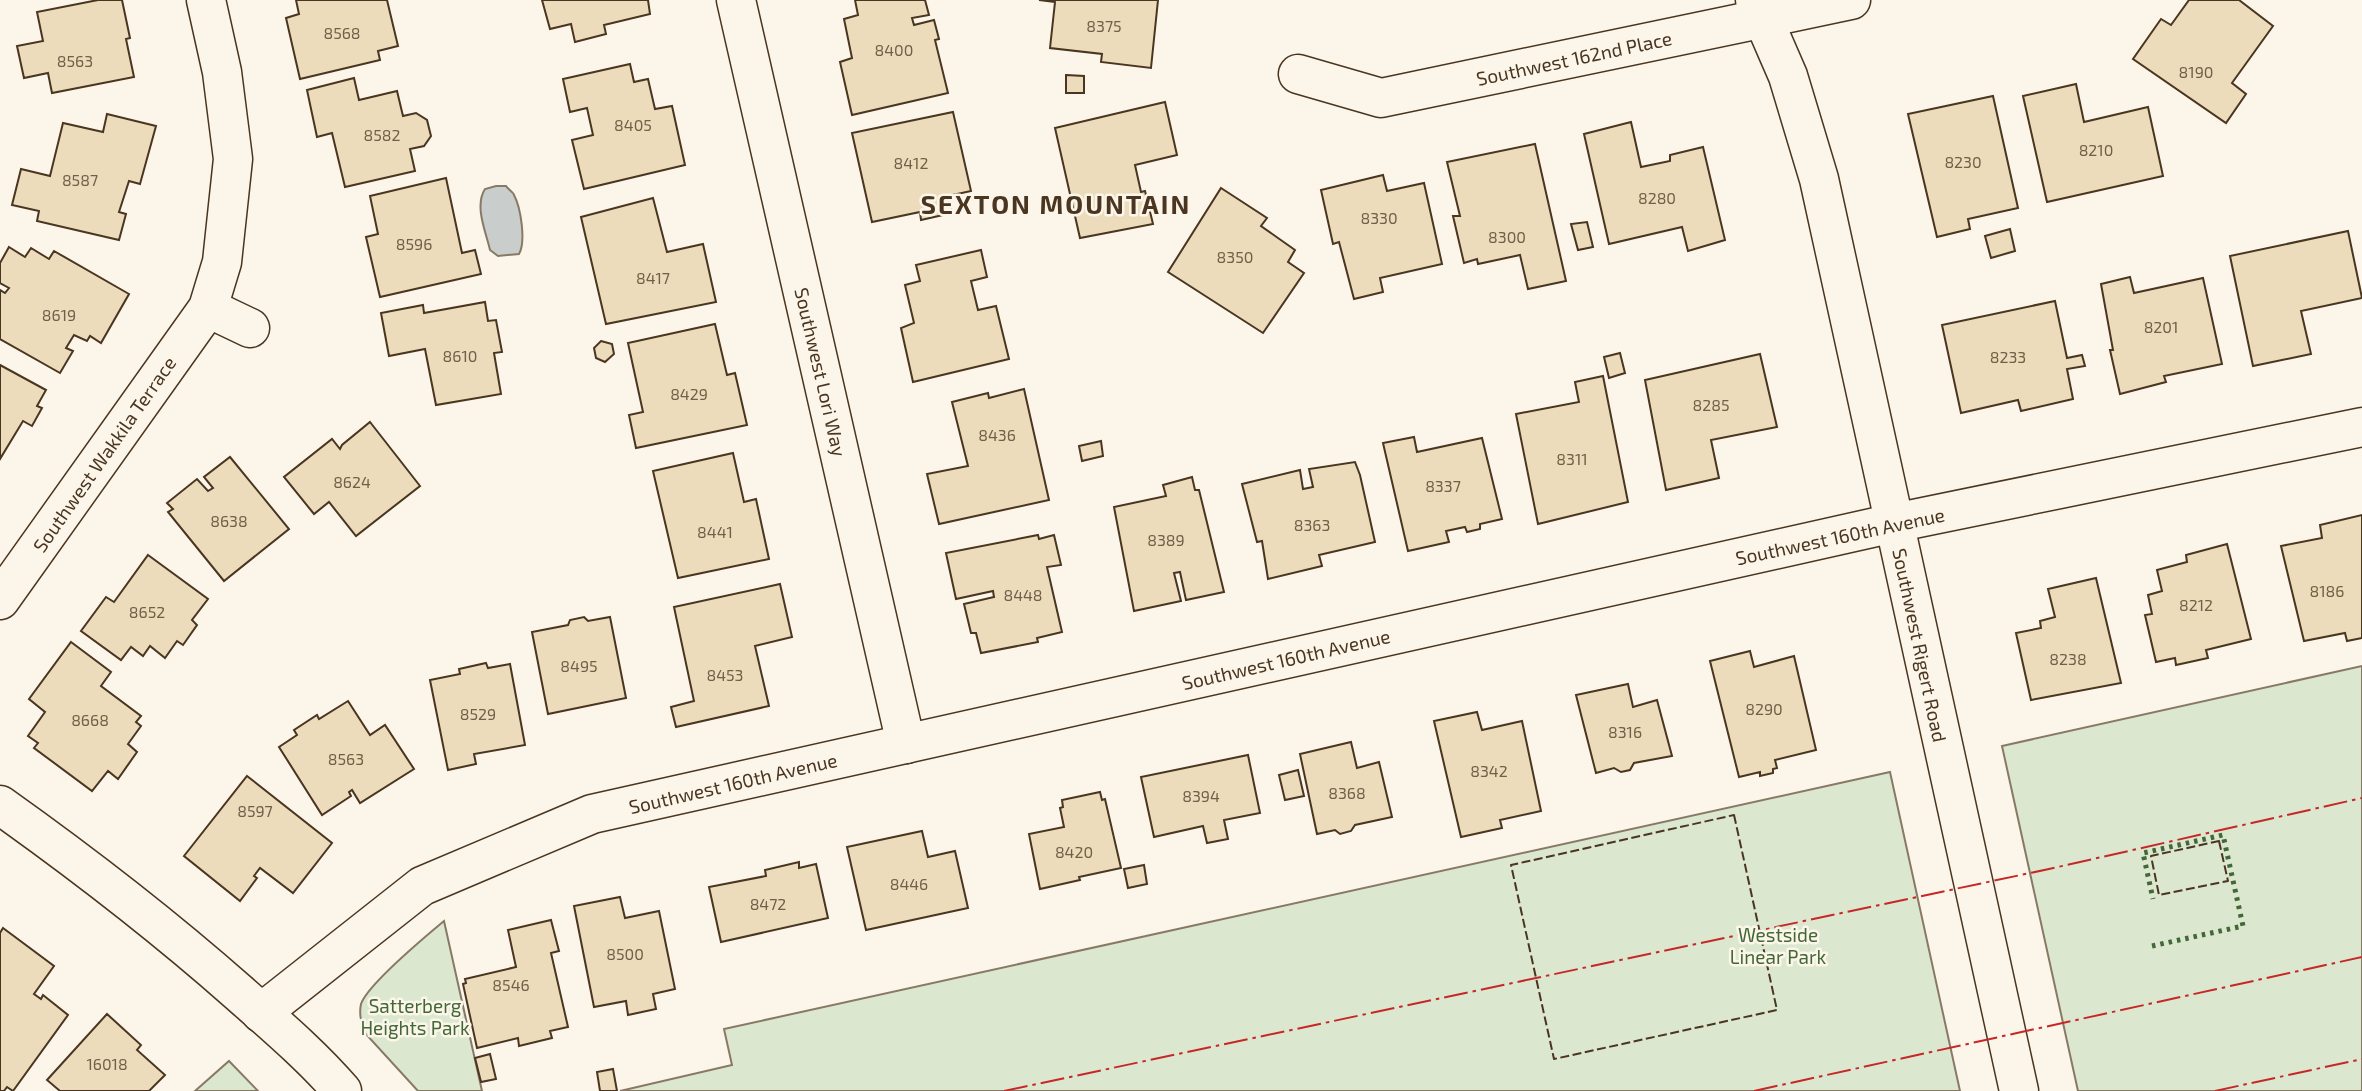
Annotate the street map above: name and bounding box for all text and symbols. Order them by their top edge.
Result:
house number: 8375 [1086,16,1122,35]
house number: 8568 [323,23,361,42]
street label: Southwest 162nd Place [1474,26,1674,90]
house number: 8400 [875,40,913,59]
house number: 8563 [57,51,93,70]
house number: 8190 [2179,62,2213,81]
house number: 8405 [614,115,652,134]
house number: 8582 [364,125,401,144]
house number: 8210 [2079,140,2113,159]
house number: 8230 [1944,152,1982,171]
house number: 8412 [894,153,928,172]
house number: 8587 [62,170,98,189]
district label: SEXTON MOUNTAIN [921,188,1191,219]
house number: 8280 [1638,188,1676,207]
house number: 8330 [1360,208,1398,227]
house number: 8300 [1488,227,1526,246]
house number: 8596 [396,234,432,253]
house number: 8350 [1217,247,1253,266]
house number: 8417 [636,268,670,287]
street label: Southwest Lori Way [790,285,852,459]
house number: 8619 [42,305,76,324]
house number: 8201 [2144,317,2178,336]
house number: 8610 [443,346,477,365]
house number: 8233 [1990,347,2026,366]
street label: Southwest Wakkila Terrace [28,352,180,556]
house number: 8429 [670,384,708,403]
house number: 8285 [1693,395,1730,414]
house number: 8436 [978,425,1016,444]
house number: 8311 [1556,449,1588,468]
house number: 8624 [333,472,371,491]
house number: 8337 [1425,476,1461,495]
street label: Southwest 160th Avenue [1733,503,1947,569]
house number: 8638 [210,511,248,530]
house number: 8363 [1294,515,1330,534]
house number: 8441 [697,522,733,541]
house number: 8389 [1147,530,1185,549]
street label: Southwest Rigert Road [1888,546,1952,744]
house number: 8186 [2310,581,2344,600]
house number: 8448 [1003,585,1043,604]
house number: 8212 [2179,595,2213,614]
house number: 8652 [129,602,165,621]
street label: Southwest 160th Avenue [1180,624,1392,694]
house number: 8238 [2049,649,2087,668]
house number: 8495 [560,656,598,675]
house number: 8453 [706,665,744,684]
house number: 8290 [1745,699,1783,718]
house number: 8529 [460,704,496,723]
house number: 8668 [71,710,109,729]
house number: 8316 [1608,722,1642,741]
street label: Southwest 160th Avenue [627,748,839,818]
house number: 8563 [328,749,364,768]
house number: 8342 [1470,761,1508,780]
house number: 8368 [1328,783,1366,802]
house number: 8394 [1182,786,1220,805]
house number: 8597 [237,801,273,820]
house number: 8420 [1055,842,1093,861]
house number: 8446 [890,874,928,893]
house number: 8472 [750,894,786,913]
park label: Westside Linear Park [1730,923,1827,968]
house number: 8500 [606,944,644,963]
house number: 8546 [492,975,530,994]
park label: Satterberg Heights Park [360,994,470,1039]
house number: 16018 [86,1054,128,1073]

